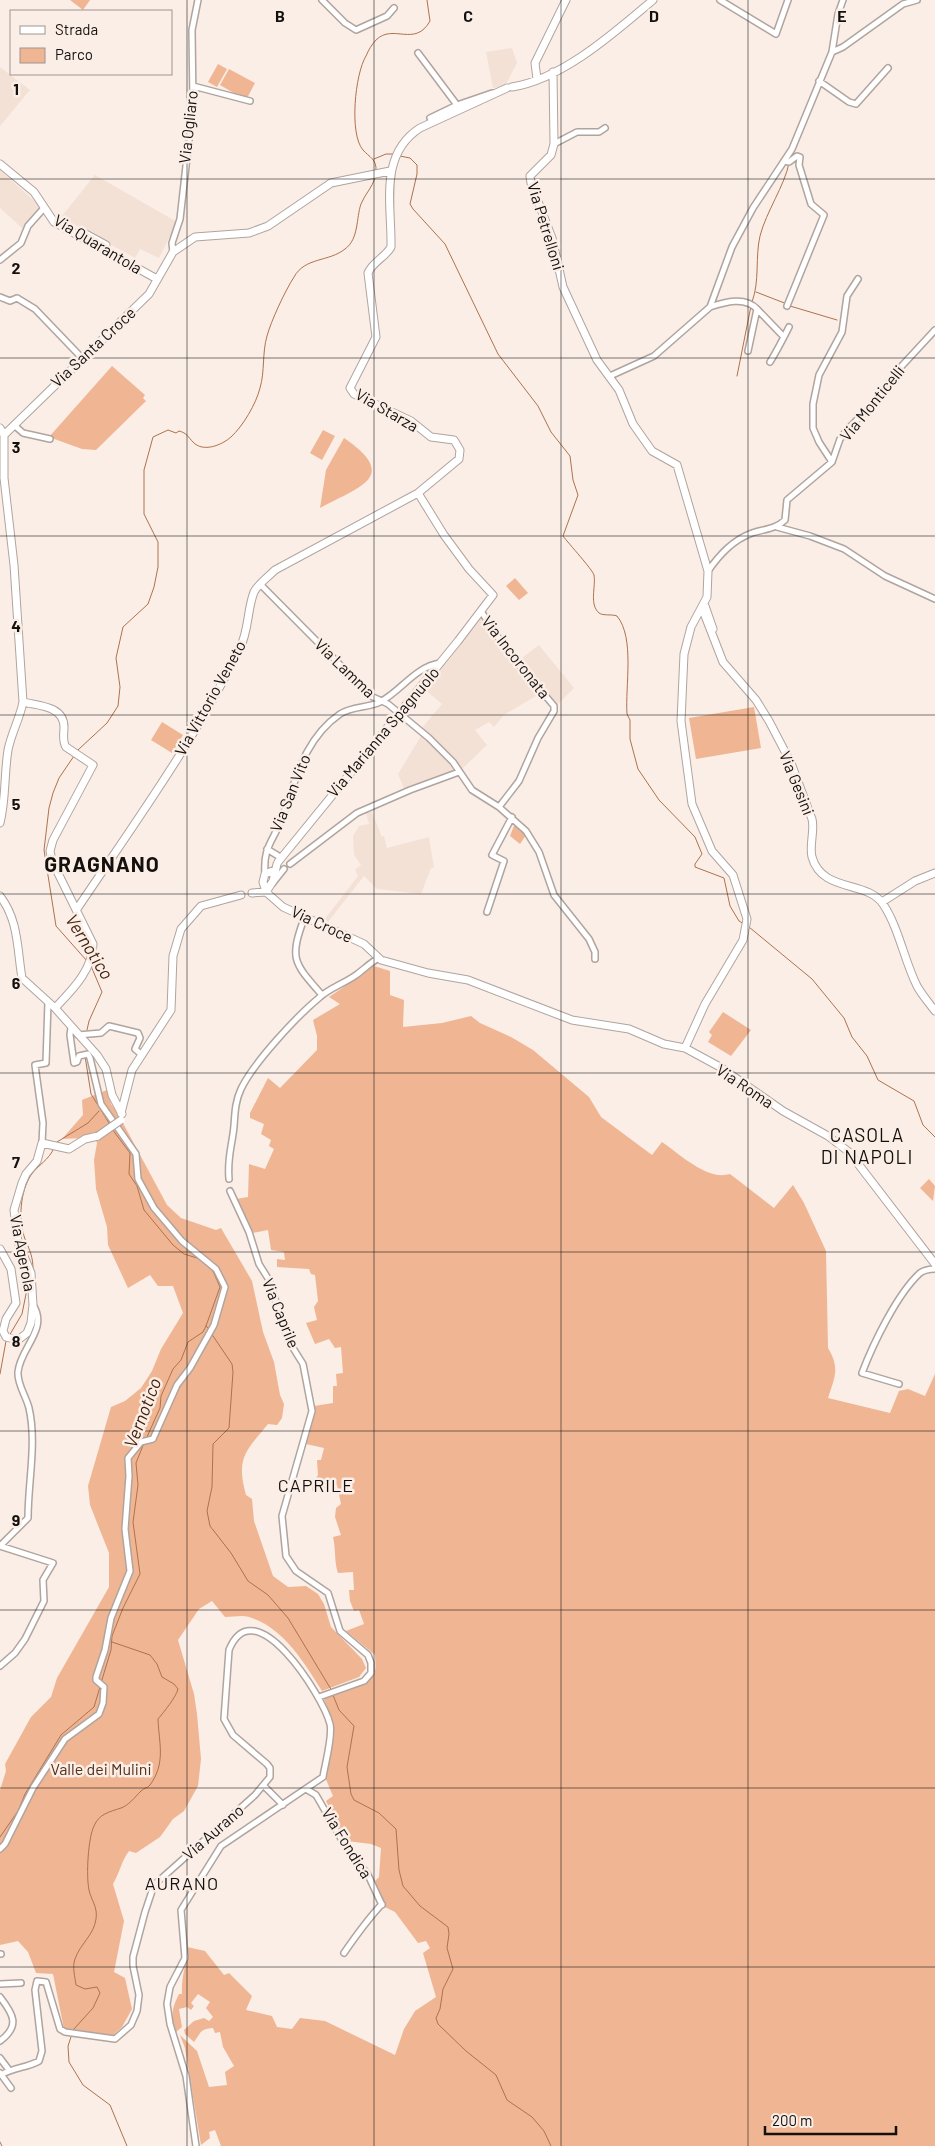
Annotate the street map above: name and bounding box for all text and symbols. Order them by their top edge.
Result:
text: B [275,6,285,25]
text: C [463,6,473,25]
text: D [649,6,659,25]
text: E [837,6,847,25]
legend [10,10,172,75]
text: Strada [55,20,98,38]
text: Parco [55,45,93,63]
text: 1 [13,79,19,98]
street label: Via Ogliaro [174,89,201,165]
street label: Via Petrelloni [524,179,569,272]
street label: Via Quarantola [51,210,146,277]
text: 2 [12,258,21,277]
street label: Via Santa Croce [46,302,139,391]
street label: Via Monticelli [835,361,908,444]
street label: Via Starza [352,384,422,435]
text: 3 [12,437,20,456]
street label: Via Incoronata [478,612,555,702]
text: 4 [11,616,21,635]
street label: Via Lamma [311,634,380,701]
street label: Via Vittorio Veneto [170,637,249,759]
street label: Via Marianna Spagnuolo [322,663,443,801]
street label: Via Gesini [776,748,819,818]
street label: Via San Vito [265,751,314,834]
text: 5 [12,794,21,813]
district label: GRAGNANO [44,851,160,876]
street label: Via Croce [288,901,356,946]
water label: Vernotico [61,910,119,983]
text: 6 [12,973,21,992]
street label: Via Roma [713,1060,777,1112]
district label: CASOLA DI NAPOLI [821,1123,913,1168]
text: 7 [12,1152,20,1171]
street label: Via Agerola [7,1213,40,1293]
street label: Via Caprile [259,1275,304,1350]
text: 8 [12,1331,21,1350]
water label: Vernotico [119,1375,165,1451]
district label: CAPRILE [278,1474,354,1496]
text: 9 [12,1510,20,1529]
park label: Valle dei Mulini [51,1759,151,1778]
street label: Via Aurano [178,1800,247,1863]
street label: Via Fondica [318,1804,377,1882]
district label: AURANO [145,1872,219,1894]
scale bar [765,2104,896,2136]
text: 200 m [772,2111,812,2129]

